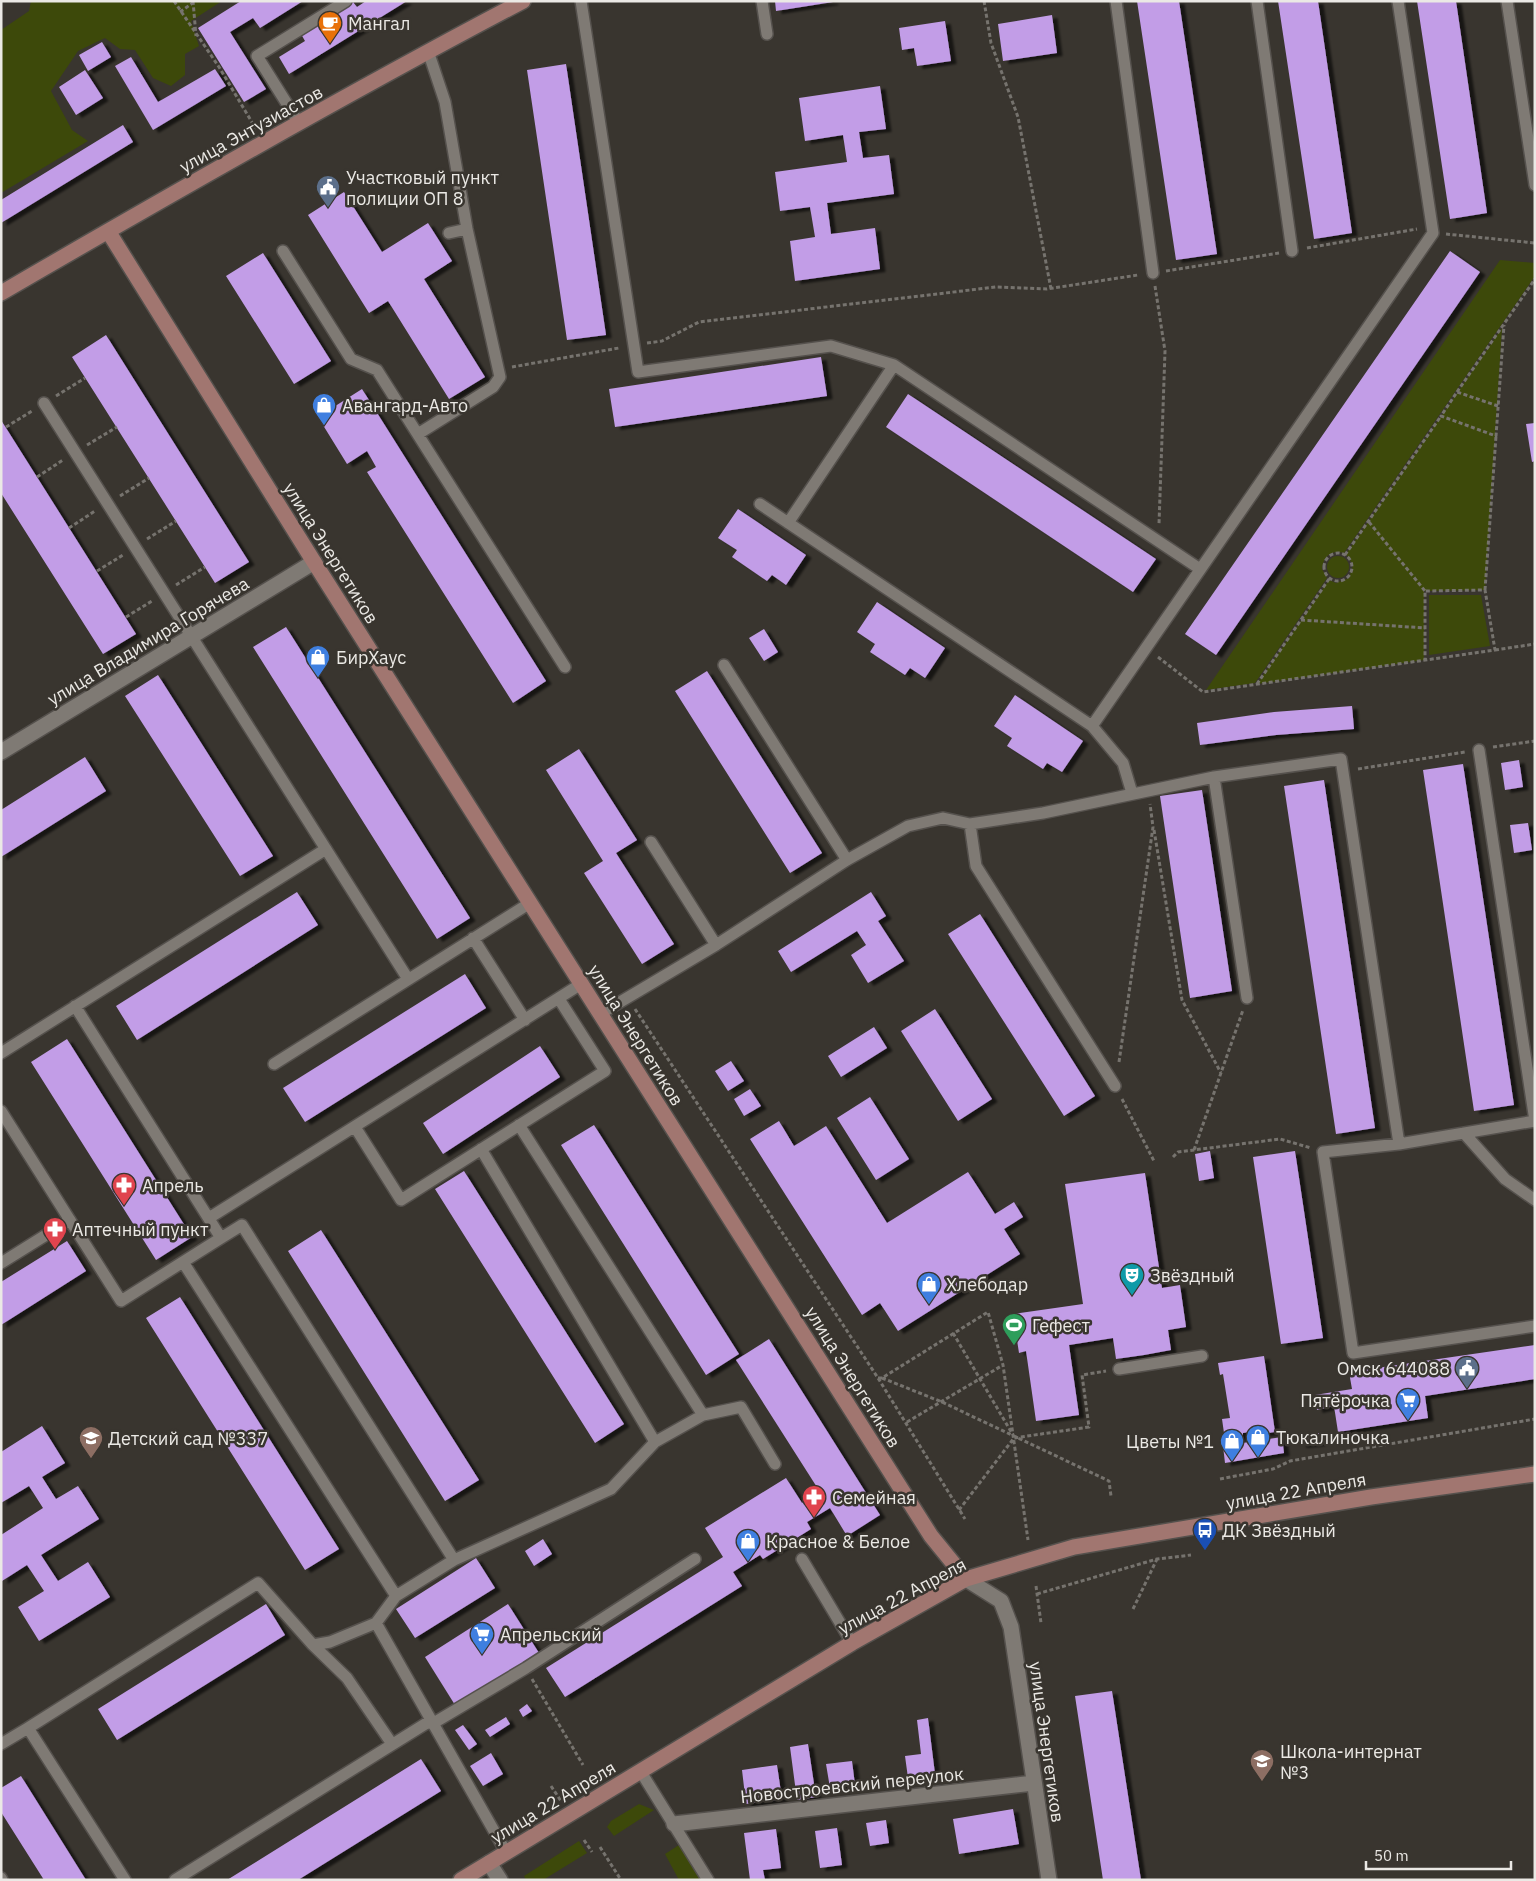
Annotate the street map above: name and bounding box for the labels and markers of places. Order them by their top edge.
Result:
cafe icon: Мангал [317,10,343,44]
place label: Мангал [348,12,410,35]
place label: Участковый пункт полиции ОП 8 [346,166,499,210]
public building icon: Участковый пункт полиции ОП 8 [315,174,341,208]
shop icon: Авангард-Авто [311,392,337,426]
place label: Авангард-Авто [342,394,468,417]
shop icon: БирХаус [305,644,331,678]
place label: БирХаус [336,646,406,669]
pharmacy icon: Апрель [111,1172,137,1206]
place label: Апрель [142,1174,204,1197]
pharmacy icon: Аптечный пункт [42,1216,68,1250]
place label: Аптечный пункт [72,1218,209,1241]
theatre icon: Звёздный [1119,1262,1145,1296]
place label: Звёздный [1150,1264,1235,1287]
shop icon: Хлебодар [916,1271,942,1305]
place label: Хлебодар [946,1273,1028,1296]
sports icon: Гефест [1001,1312,1027,1346]
place label: Гефест [1032,1314,1091,1337]
public building icon: Омск 644088 [1454,1355,1480,1389]
place label: Омск 644088 [1337,1357,1450,1380]
supermarket icon: Пятёрочка [1395,1387,1421,1421]
place label: Пятёрочка [1300,1389,1390,1412]
shop icon: Тюкалиночка [1245,1424,1271,1458]
school or university icon: Детский сад №337 [78,1425,104,1459]
place label: Тюкалиночка [1276,1426,1390,1449]
place label: Детский сад №337 [108,1427,268,1450]
shop icon: Цветы №1 [1219,1428,1245,1462]
place label: Цветы №1 [1126,1430,1214,1453]
pharmacy icon: Семейная [801,1484,827,1518]
place label: Семейная [832,1486,916,1509]
bus stop icon: ДК Звёздный [1192,1517,1218,1551]
place label: ДК Звёздный [1222,1519,1336,1542]
shop icon: Красное & Белое [735,1528,761,1562]
place label: Красное & Белое [766,1530,910,1553]
supermarket icon: Апрельский [469,1621,495,1655]
place label: Апрельский [500,1623,602,1646]
place label: Школа-интернат №3 [1280,1740,1422,1784]
school or university icon: Школа-интернат №3 [1249,1748,1275,1782]

